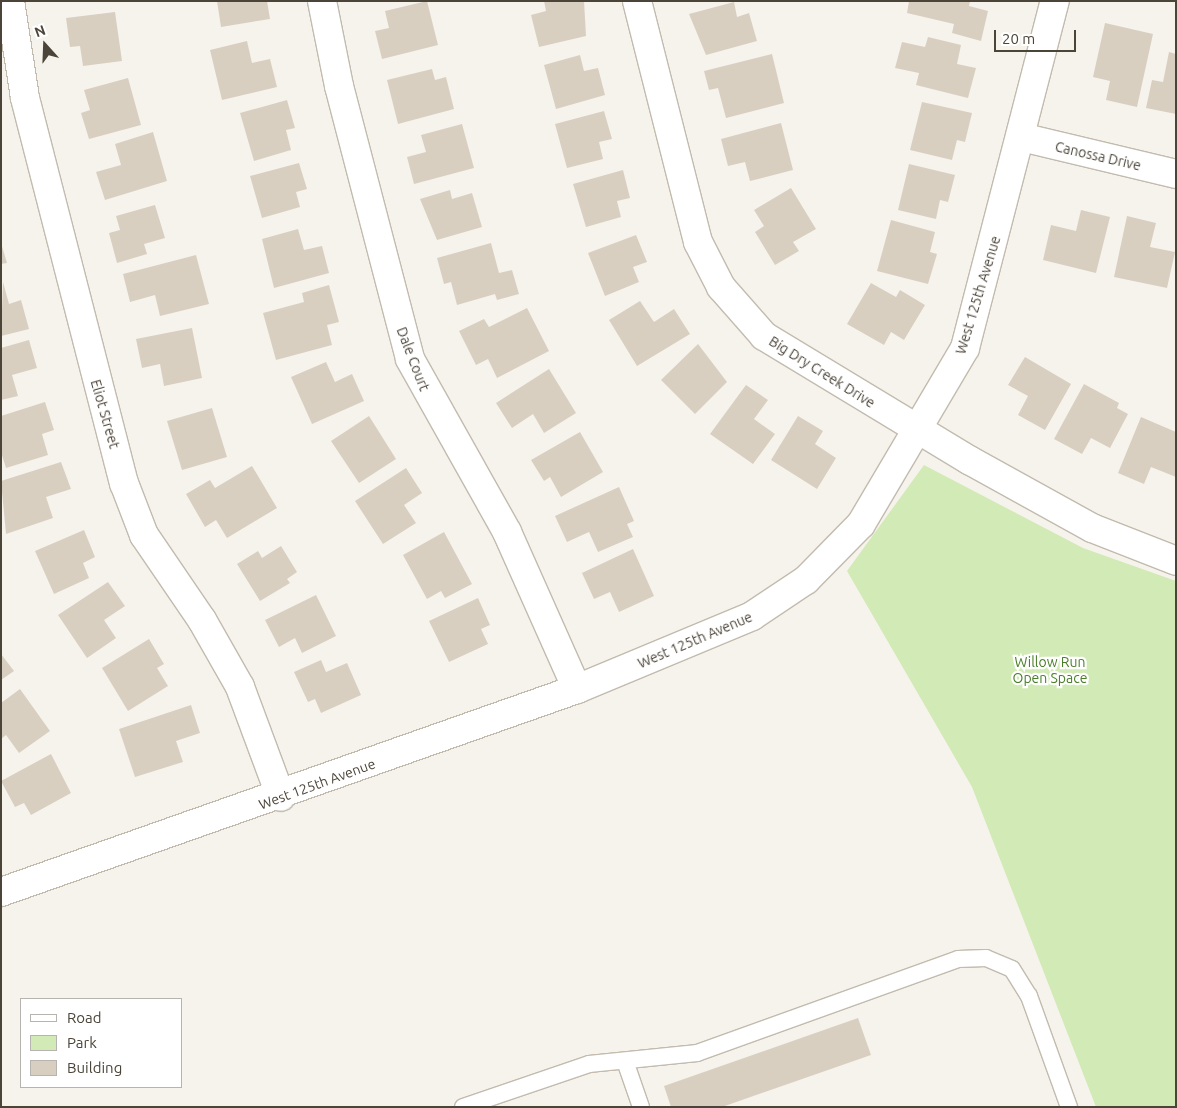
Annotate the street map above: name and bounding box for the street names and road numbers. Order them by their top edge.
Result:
street label: Canossa Drive [1053,138,1143,174]
street label: West 125th Avenue [952,234,1004,356]
street label: Dale Court [393,325,433,393]
street label: Big Dry Creek Drive [766,333,878,411]
street label: Eliot Street [87,378,123,450]
street label: West 125th Avenue [635,608,755,672]
street label: West 125th Avenue [256,755,378,813]

